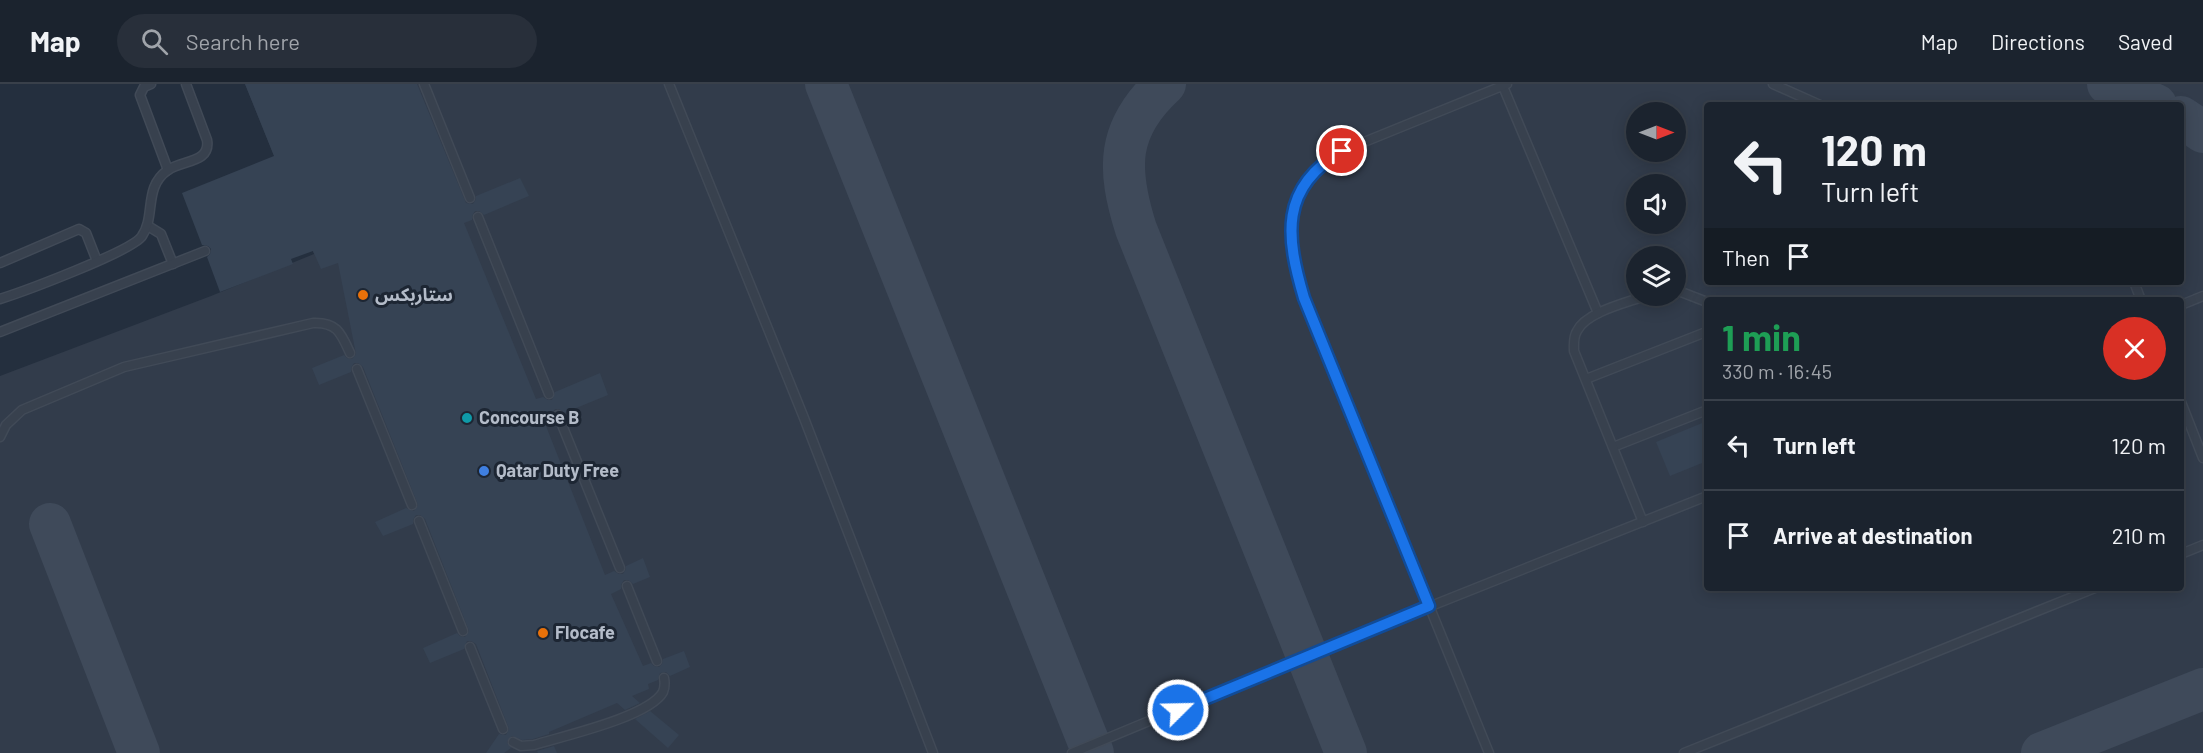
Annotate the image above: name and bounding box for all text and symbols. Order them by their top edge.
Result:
search box [117,14,537,68]
text: Map [30,24,81,58]
icon: search [138,25,171,58]
text: Search here [186,28,300,54]
text: Map [1921,29,1958,54]
text: Directions [1991,29,2085,54]
text: Saved [2118,29,2173,54]
north arrow [1626,102,1686,162]
map controls [1626,102,1686,306]
text: 120 m [1821,124,1927,174]
pin [1316,125,1367,176]
icon: left [1722,126,1800,204]
icon: arrive [1325,134,1358,167]
button: sound [1626,174,1686,234]
text: Turn left [1821,175,1919,207]
icon: arrive [1782,240,1815,273]
text: Then [1722,244,1770,270]
button: layers [1626,246,1686,306]
place label: ستاربكس [375,283,453,306]
marker: ستاربكس [356,288,370,302]
text: 1 min [1722,315,1801,358]
button: close [2103,317,2166,380]
text: 330 m · 16:45 [1722,359,1832,383]
place label: Concourse B [479,406,580,428]
marker: Concourse B [460,411,474,425]
icon: left [1722,429,1755,462]
text: Turn left [1773,432,1856,458]
text: 120 m [2111,432,2166,458]
place label: Qatar Duty Free [496,459,619,481]
marker: Qatar Duty Free [477,464,491,478]
icon: arrive [1722,519,1755,552]
text: Arrive at destination [1773,522,1972,548]
text: 210 m [2112,522,2166,548]
place label: Flocafe [555,621,615,643]
marker: Flocafe [536,626,550,640]
position arrow [1146,678,1210,742]

